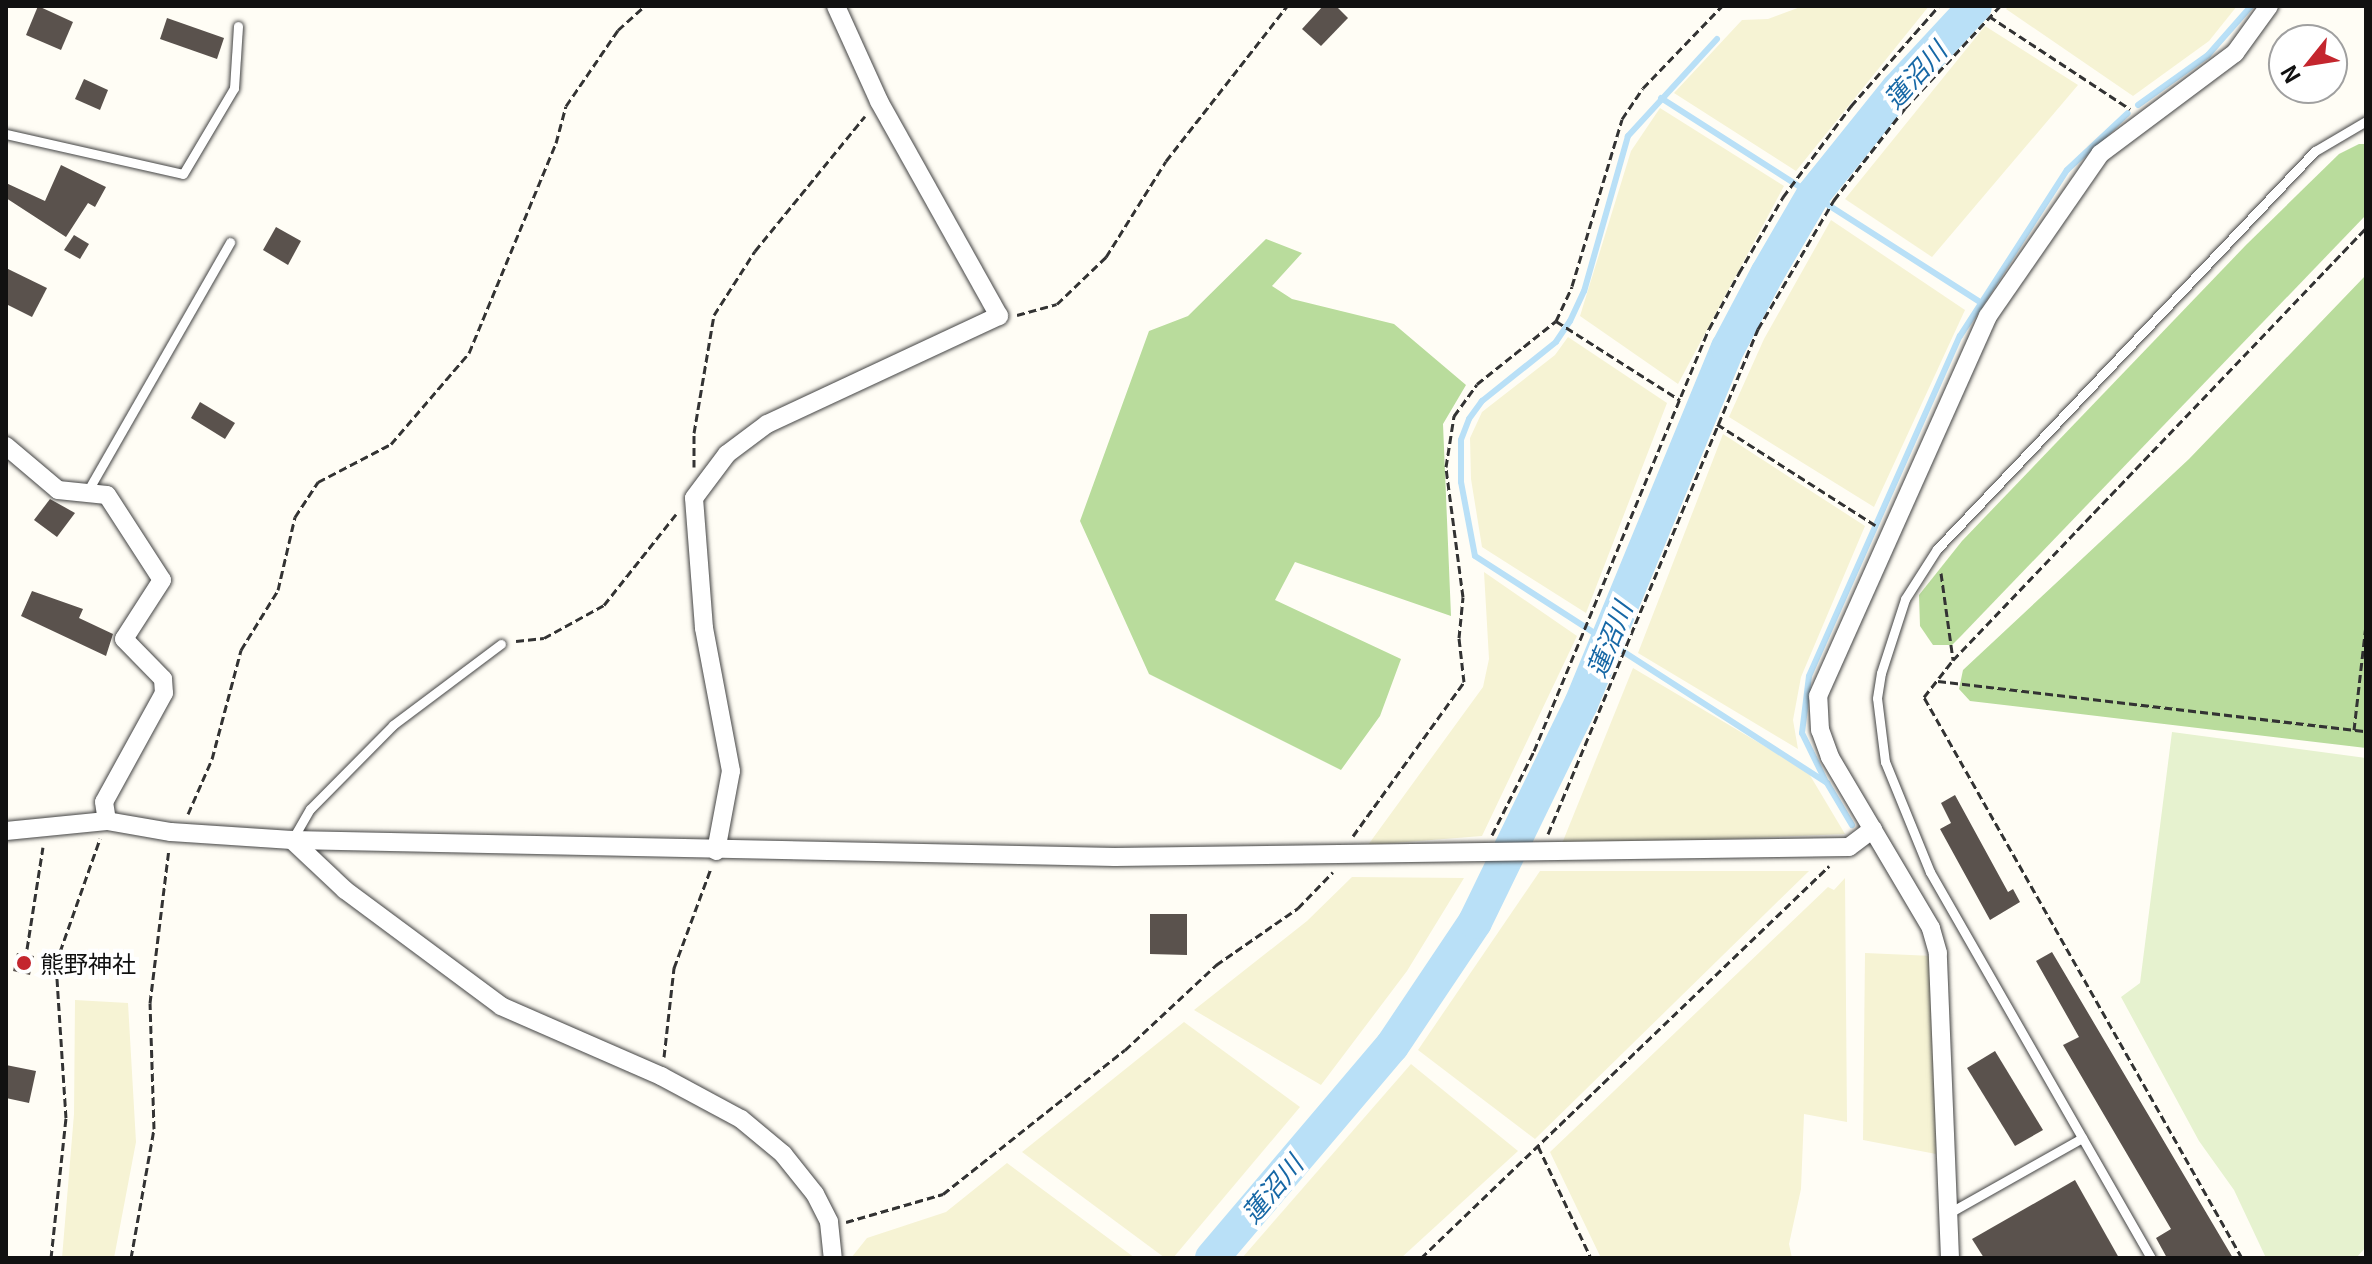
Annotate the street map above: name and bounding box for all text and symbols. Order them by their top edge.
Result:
north arrow [2268,24,2348,104]
water label: 蓮沼川 [1876,35,1952,113]
text: N [2271,60,2307,90]
water label: 蓮沼川 [1579,597,1637,681]
place label: 熊野神社 [40,949,136,977]
marker: 熊野神社 [15,954,33,972]
water label: 蓮沼川 [1234,1148,1308,1228]

